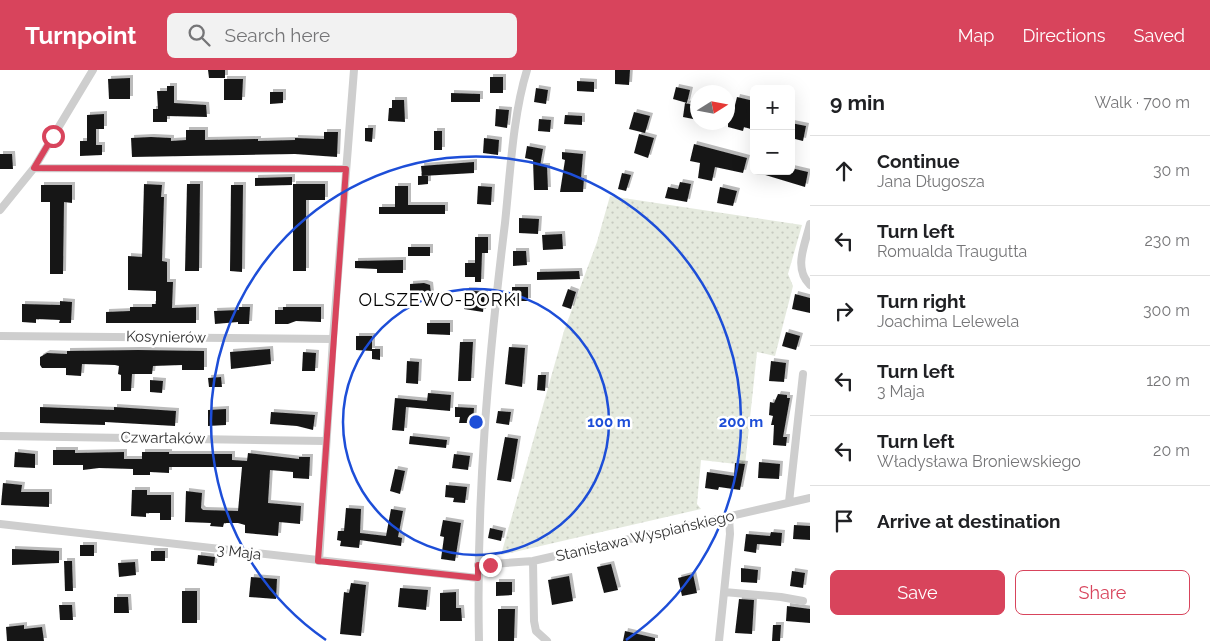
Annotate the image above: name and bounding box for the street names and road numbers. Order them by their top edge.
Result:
street label: Kosynierów [126,327,206,347]
street label: Czwartaków [120,428,206,448]
street label: Stanisława Wyspiańskiego [554,507,736,565]
street label: 3 Maja [216,540,262,564]

